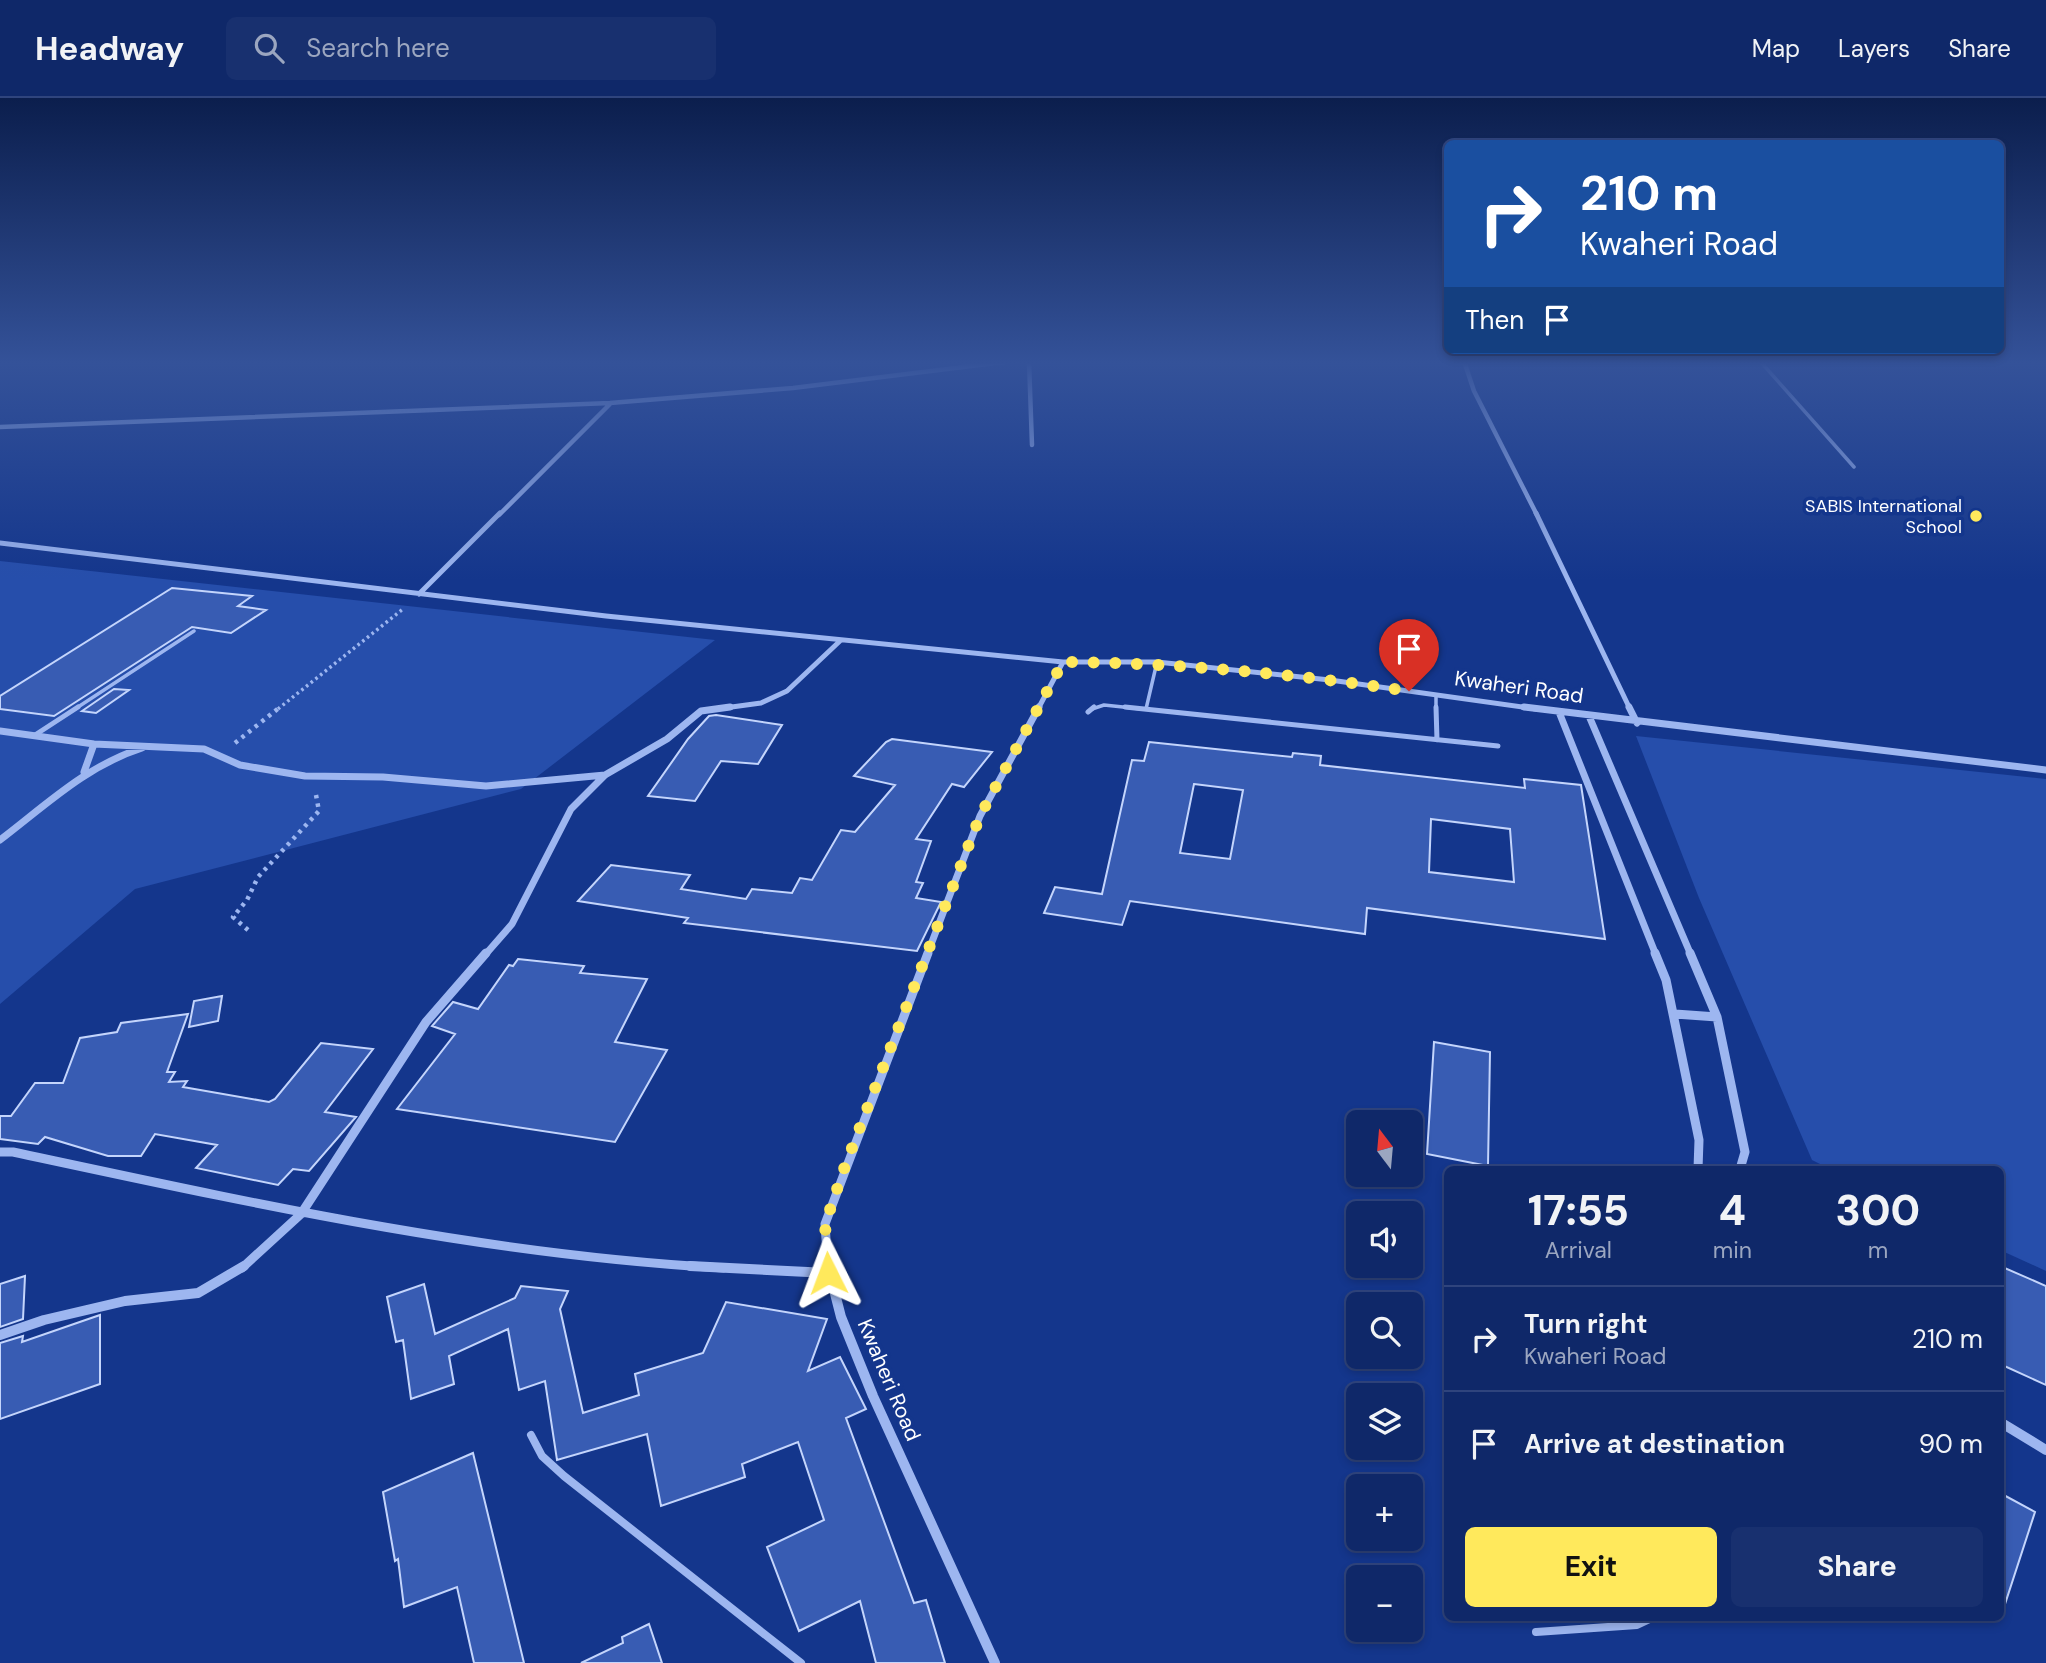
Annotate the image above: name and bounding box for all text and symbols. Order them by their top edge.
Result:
search box [226,17,716,80]
text: Headway [35,27,184,70]
icon: search [250,29,288,67]
text: Search here [306,31,450,65]
text: Map [1752,33,1800,64]
text: Layers [1838,33,1910,64]
text: Share [1948,33,2011,64]
text: 210 m [1580,161,1718,225]
icon: right [1465,168,1556,259]
text: Kwaheri Road [1580,223,1778,265]
icon: arrive [1538,301,1576,339]
text: Then [1465,303,1524,337]
place label: SABIS International School [1805,494,1962,539]
marker: SABIS International School [1968,508,1984,524]
pin [1379,619,1439,691]
icon: arrive [1390,630,1428,668]
street label: Kwaheri Road [1453,664,1585,710]
north arrow [1346,1110,1423,1186]
map controls [1346,1110,1423,1642]
text: 17:55 [1528,1183,1629,1238]
text: 4 [1719,1183,1746,1238]
text: 300 [1836,1183,1920,1238]
button: sound [1346,1201,1423,1278]
text: Arrival [1545,1235,1612,1265]
text: min [1713,1235,1752,1265]
text: m [1868,1235,1888,1265]
position arrow [791,1236,865,1310]
button: search [1346,1292,1423,1369]
text: Turn right [1524,1307,1648,1341]
street label: Kwaheri Road [851,1315,927,1445]
icon: right [1465,1320,1503,1358]
text: 210 m [1912,1322,1983,1356]
text: Kwaheri Road [1524,1341,1666,1371]
button: layers [1346,1383,1423,1460]
icon: arrive [1465,1425,1503,1463]
text: Arrive at destination [1524,1427,1785,1461]
text: 90 m [1919,1427,1983,1461]
button: + [1346,1474,1423,1551]
button: Exit [1465,1527,1717,1607]
button: Share [1731,1527,1983,1607]
button: − [1346,1565,1423,1642]

